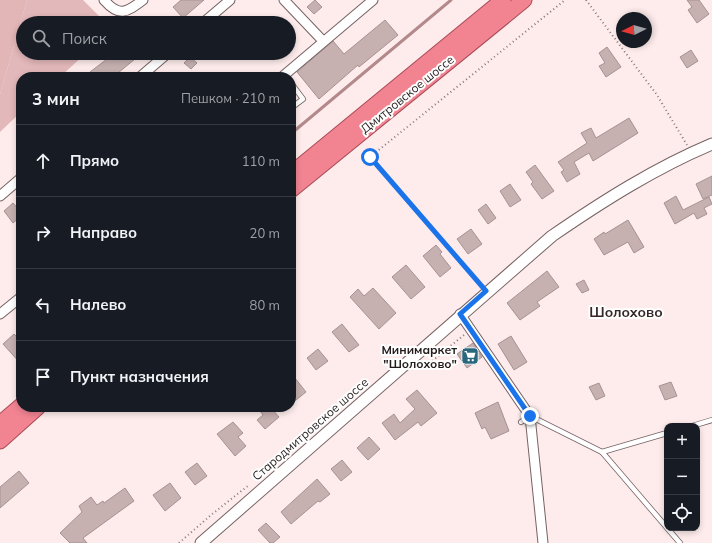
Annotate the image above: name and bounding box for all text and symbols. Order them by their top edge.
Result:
north arrow [616,12,652,48]
search box [16,16,296,60]
icon: search [30,27,52,49]
text: Поиск [62,29,107,48]
street label: Дмитровское шоссе [357,51,457,136]
text: 3 мин [32,88,80,109]
text: Пешком · 210 m [181,90,280,106]
route start [361,148,379,166]
icon: ahead [32,150,54,172]
text: Прямо [70,151,119,170]
text: 110 m [242,153,280,169]
icon: right [32,222,54,244]
text: Направо [70,223,137,242]
text: 20 m [250,225,280,241]
icon: left [32,294,54,316]
text: Налево [70,295,126,314]
text: 80 m [250,297,280,313]
district label: Шолохово [589,303,663,321]
place label: Минимаркет "Шолохово" [381,342,457,371]
supermarket icon: Минимаркет "Шолохово" [460,346,480,366]
icon: arrive [32,366,54,388]
text: Пункт назначения [70,367,209,386]
street label: Стародмитровское шоссе [249,374,371,484]
route end [521,407,539,425]
map controls [664,423,700,531]
button: + [664,423,700,459]
button: − [664,459,700,495]
button: locate [664,495,700,531]

